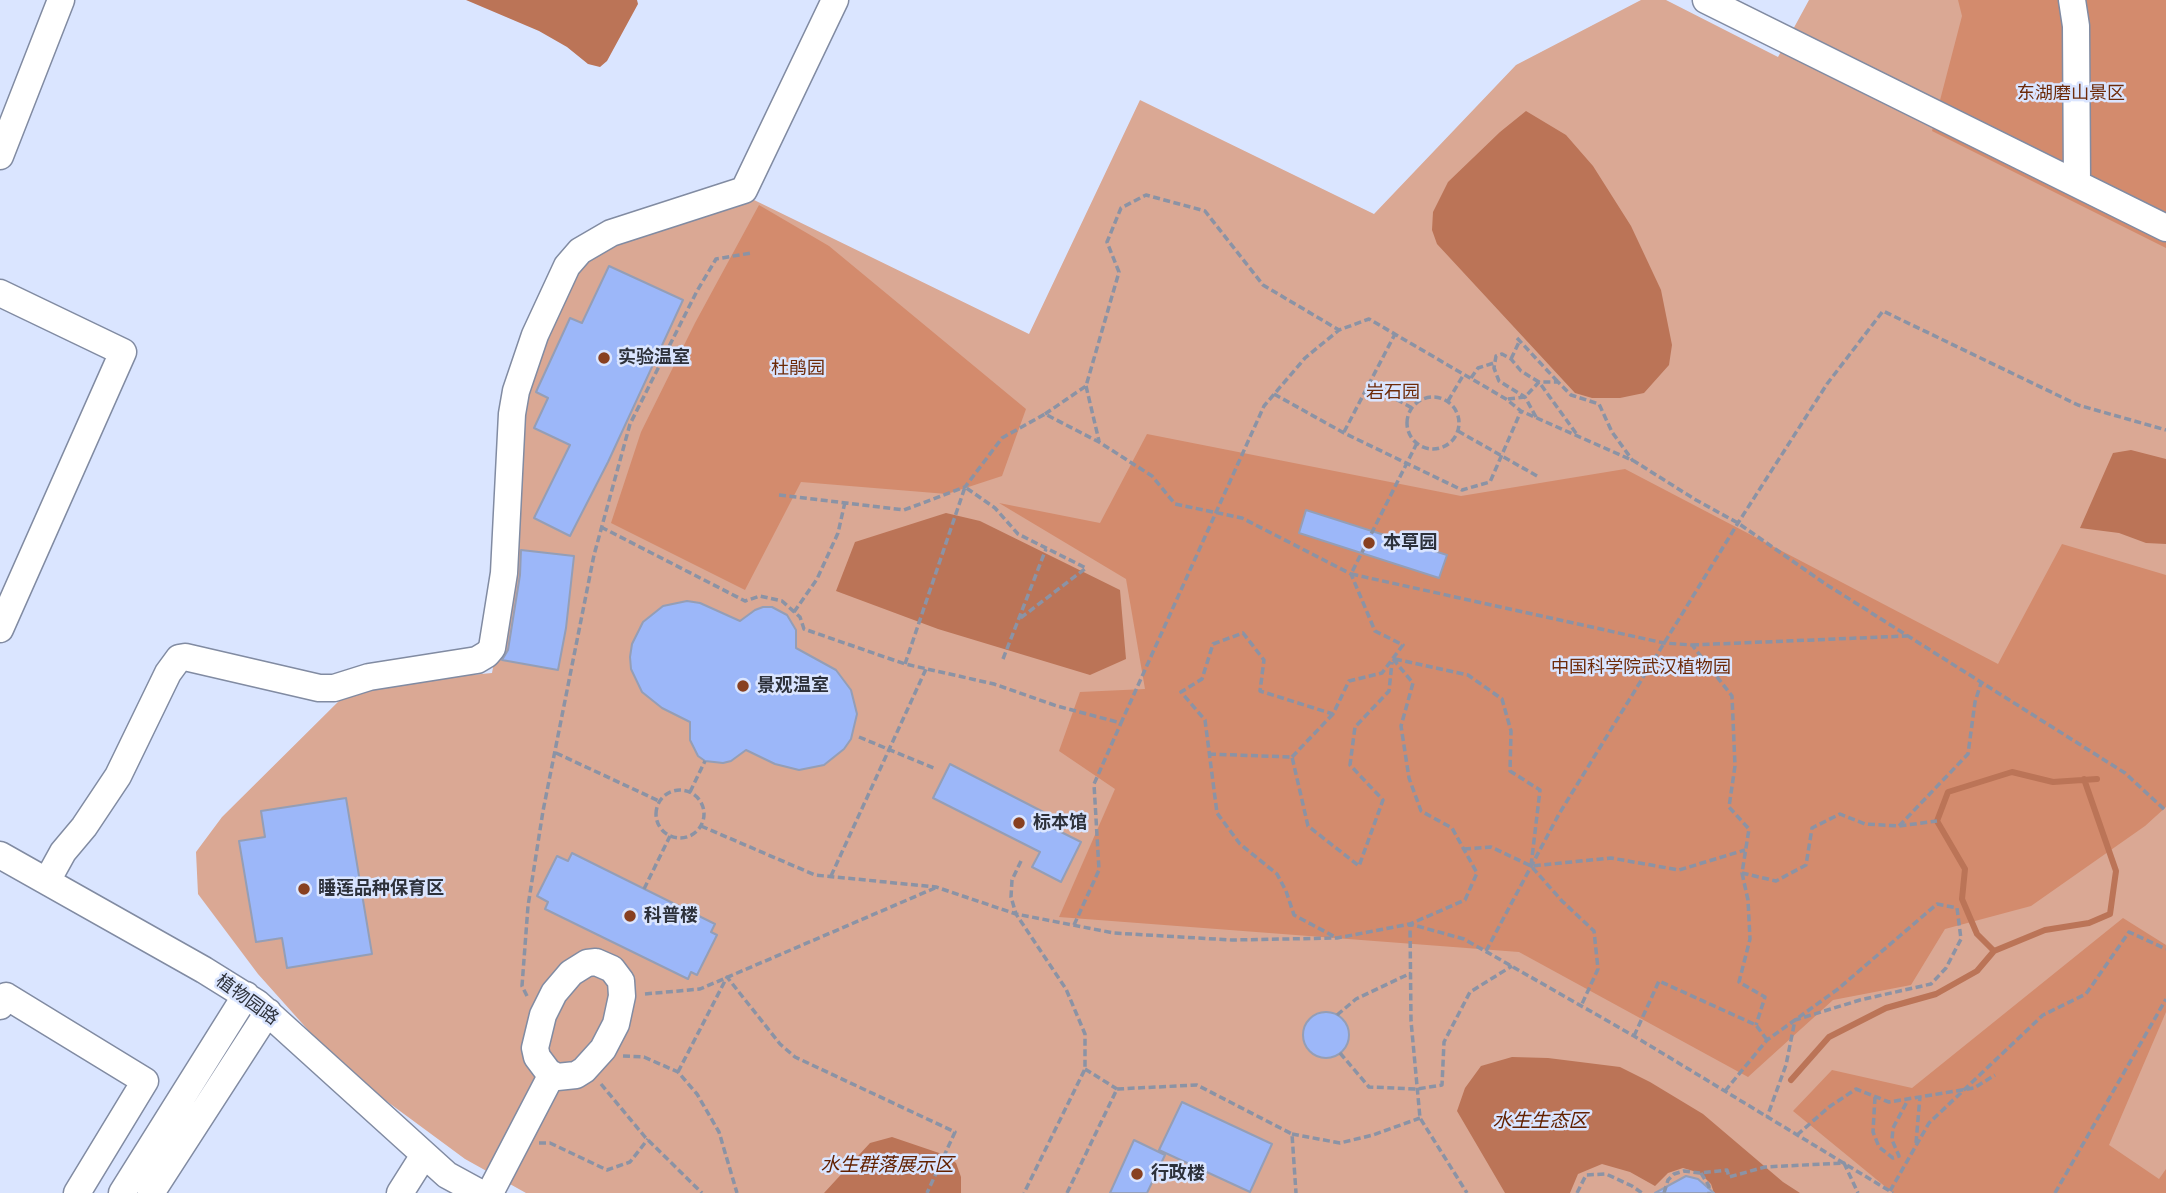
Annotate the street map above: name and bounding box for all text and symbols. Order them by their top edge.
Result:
park label: 东湖磨山景区 [2017,83,2125,105]
place label: 实验温室 [618,347,690,369]
marker: 实验温室 [596,350,612,366]
park label: 杜鹃园 [771,358,825,380]
park label: 岩石园 [1366,382,1420,404]
place label: 本草园 [1383,532,1437,554]
marker: 本草园 [1361,535,1377,551]
park label: 中国科学院武汉植物园 [1551,657,1731,679]
place label: 景观温室 [757,675,829,697]
marker: 景观温室 [735,678,751,694]
place label: 标本馆 [1033,812,1087,834]
marker: 标本馆 [1011,815,1027,831]
place label: 睡莲品种保育区 [318,878,444,900]
marker: 睡莲品种保育区 [296,881,312,897]
place label: 科普楼 [644,905,698,927]
marker: 科普楼 [622,908,638,924]
street label: 植物园路 [212,970,282,1030]
water label: 水生生态区 [1493,1111,1587,1133]
water label: 水生群落展示区 [821,1155,953,1177]
place label: 行政楼 [1151,1163,1205,1185]
marker: 行政楼 [1129,1166,1145,1182]

